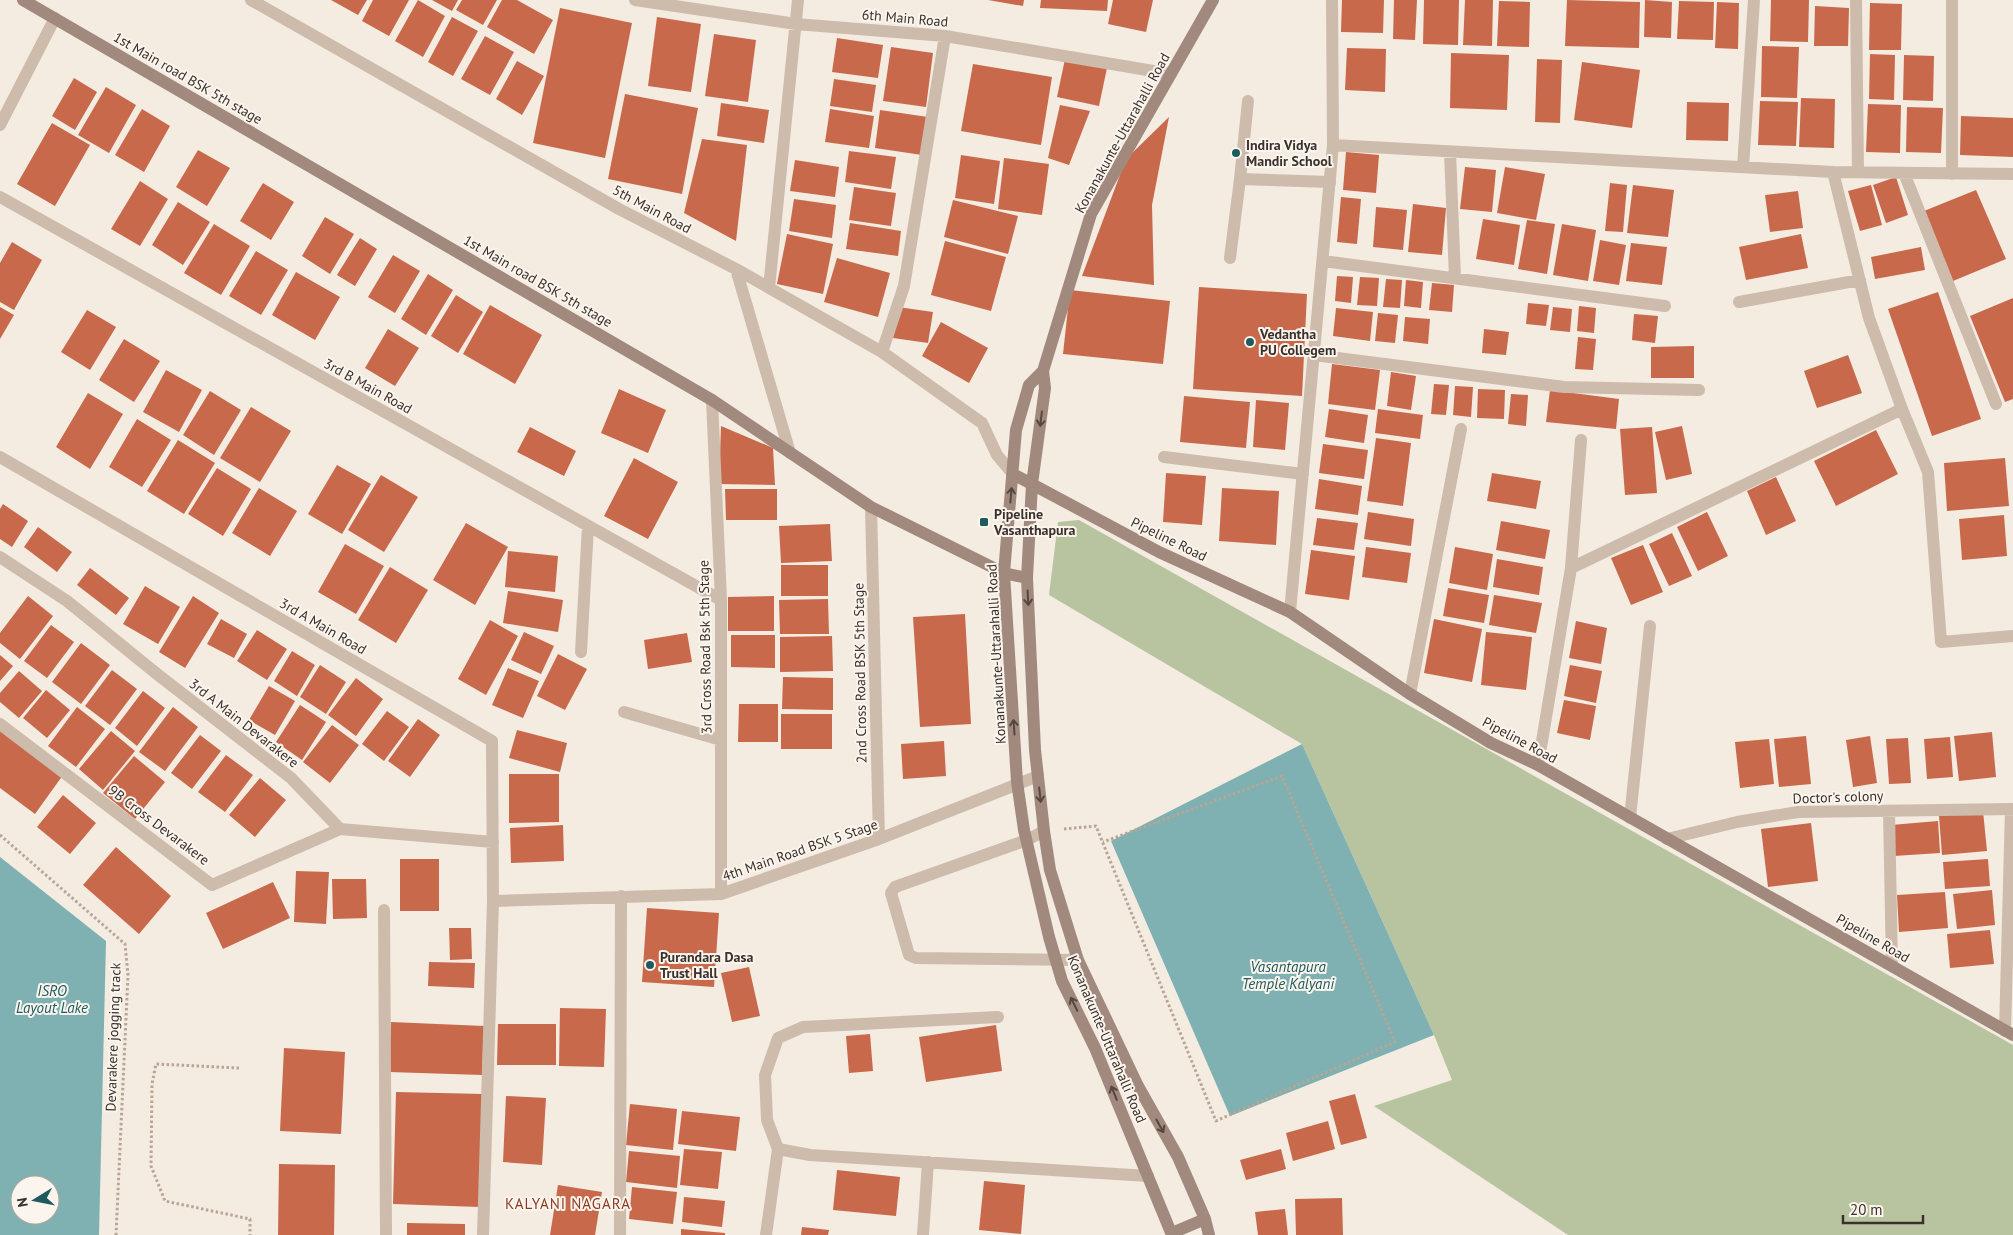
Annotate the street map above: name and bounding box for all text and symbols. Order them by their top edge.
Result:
street label: 6th Main Road [861,5,949,31]
street label: 1st Main road BSK 5th stage [110,28,266,128]
street label: Konanakunte-Uttarahalli Road [1070,50,1174,216]
place label: Indira Vidya Mandir School [1246,136,1333,170]
marker: Indira Vidya Mandir School [1230,147,1242,159]
street label: 5th Main Road [610,181,694,237]
street label: 1st Main road BSK 5th stage [460,231,616,331]
place label: Vedantha PU Collegem [1259,325,1336,359]
marker: Vedantha PU Collegem [1244,336,1256,348]
street label: 3rd B Main Road [321,354,415,418]
one-way arrow [1035,411,1045,427]
one-way arrow [1006,488,1016,504]
place label: Pipeline Vasanthapura [993,505,1076,539]
street label: Pipeline Road [1128,513,1210,565]
marker: Pipeline Vasanthapura [978,516,990,528]
street label: 3rd Cross Road Bsk 5th Stage [694,560,716,734]
street label: Konanakunte-Uttarahalli Road [982,563,1010,745]
street label: 2nd Cross Road BSK 5th Stage [849,583,871,763]
one-way arrow [1024,590,1033,606]
street label: 3rd A Main Road [276,594,370,658]
street label: 3rd A Main Devarakere [185,674,303,772]
street label: Pipeline Road [1479,713,1561,767]
one-way arrow [1009,719,1018,735]
street label: 9B Cross Devarakere [105,781,213,869]
street label: Doctor's colony [1792,786,1884,808]
one-way arrow [1035,787,1045,803]
street label: 4th Main Road BSK 5 Stage [720,815,880,885]
street label: Pipeline Road [1833,910,1913,966]
place label: Purandara Dasa Trust Hall [660,948,753,982]
street label: Konanakunte-Uttarahalli Road [1063,952,1151,1126]
water label: Vasantapura Temple Kalyani [1242,957,1335,993]
marker: Purandara Dasa Trust Hall [644,959,656,971]
street label: Devarakere jogging track [101,962,125,1112]
water label: ISRO Layout Lake [16,981,88,1017]
one-way arrow [1069,997,1078,1012]
one-way arrow [1108,1086,1118,1101]
one-way arrow [1156,1119,1166,1133]
north arrow [10,1175,60,1225]
scale bar [1843,1192,1923,1224]
district label: KALYANI NAGARA [505,1194,631,1213]
text: N [13,1196,32,1208]
text: 20 m [1850,1200,1883,1219]

